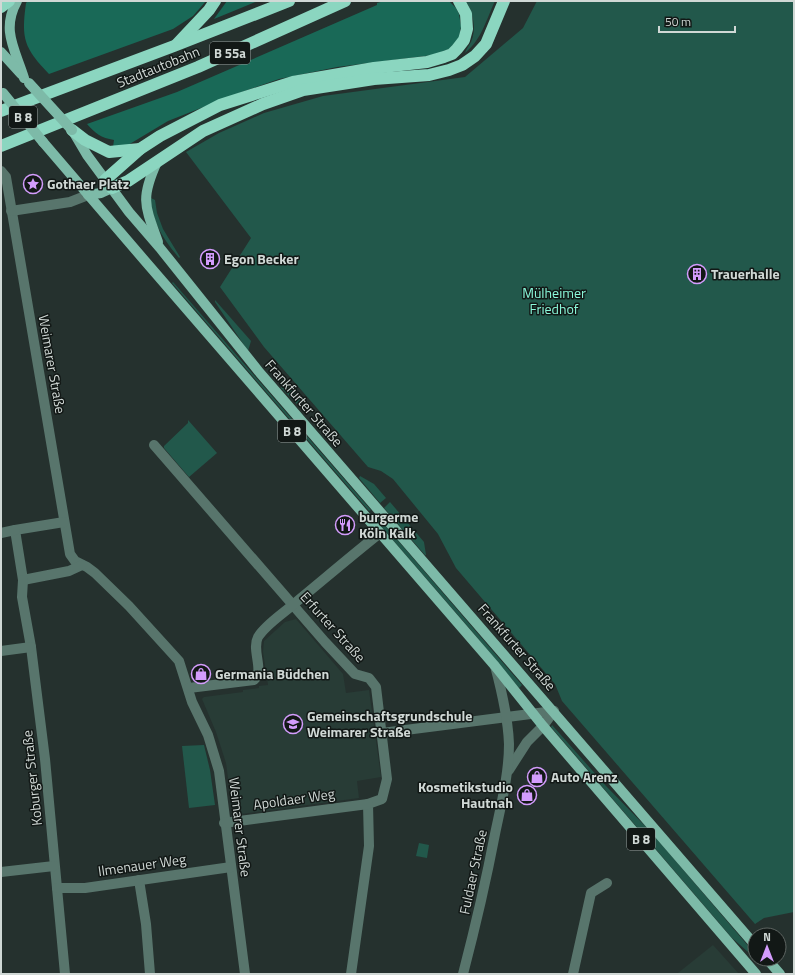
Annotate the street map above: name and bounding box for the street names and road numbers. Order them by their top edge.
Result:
street label: Stadtautobahn [113,40,202,93]
road number: B 55a [210,42,250,64]
road number: B 8 [9,106,37,128]
street label: Weimarer Straße [33,313,72,415]
street label: Frankfurter Straße [261,355,348,451]
road number: B 8 [278,420,306,442]
street label: Erfurter Straße [296,587,371,667]
street label: Frankfurter Straße [474,599,561,695]
street label: Koburger Straße [16,729,47,827]
street label: Weimarer Straße [224,776,257,878]
street label: Apoldaer Weg [252,782,336,815]
street label: Fuldaer Straße [453,827,492,916]
road number: B 8 [627,828,655,850]
street label: Ilmenauer Weg [96,848,187,881]

